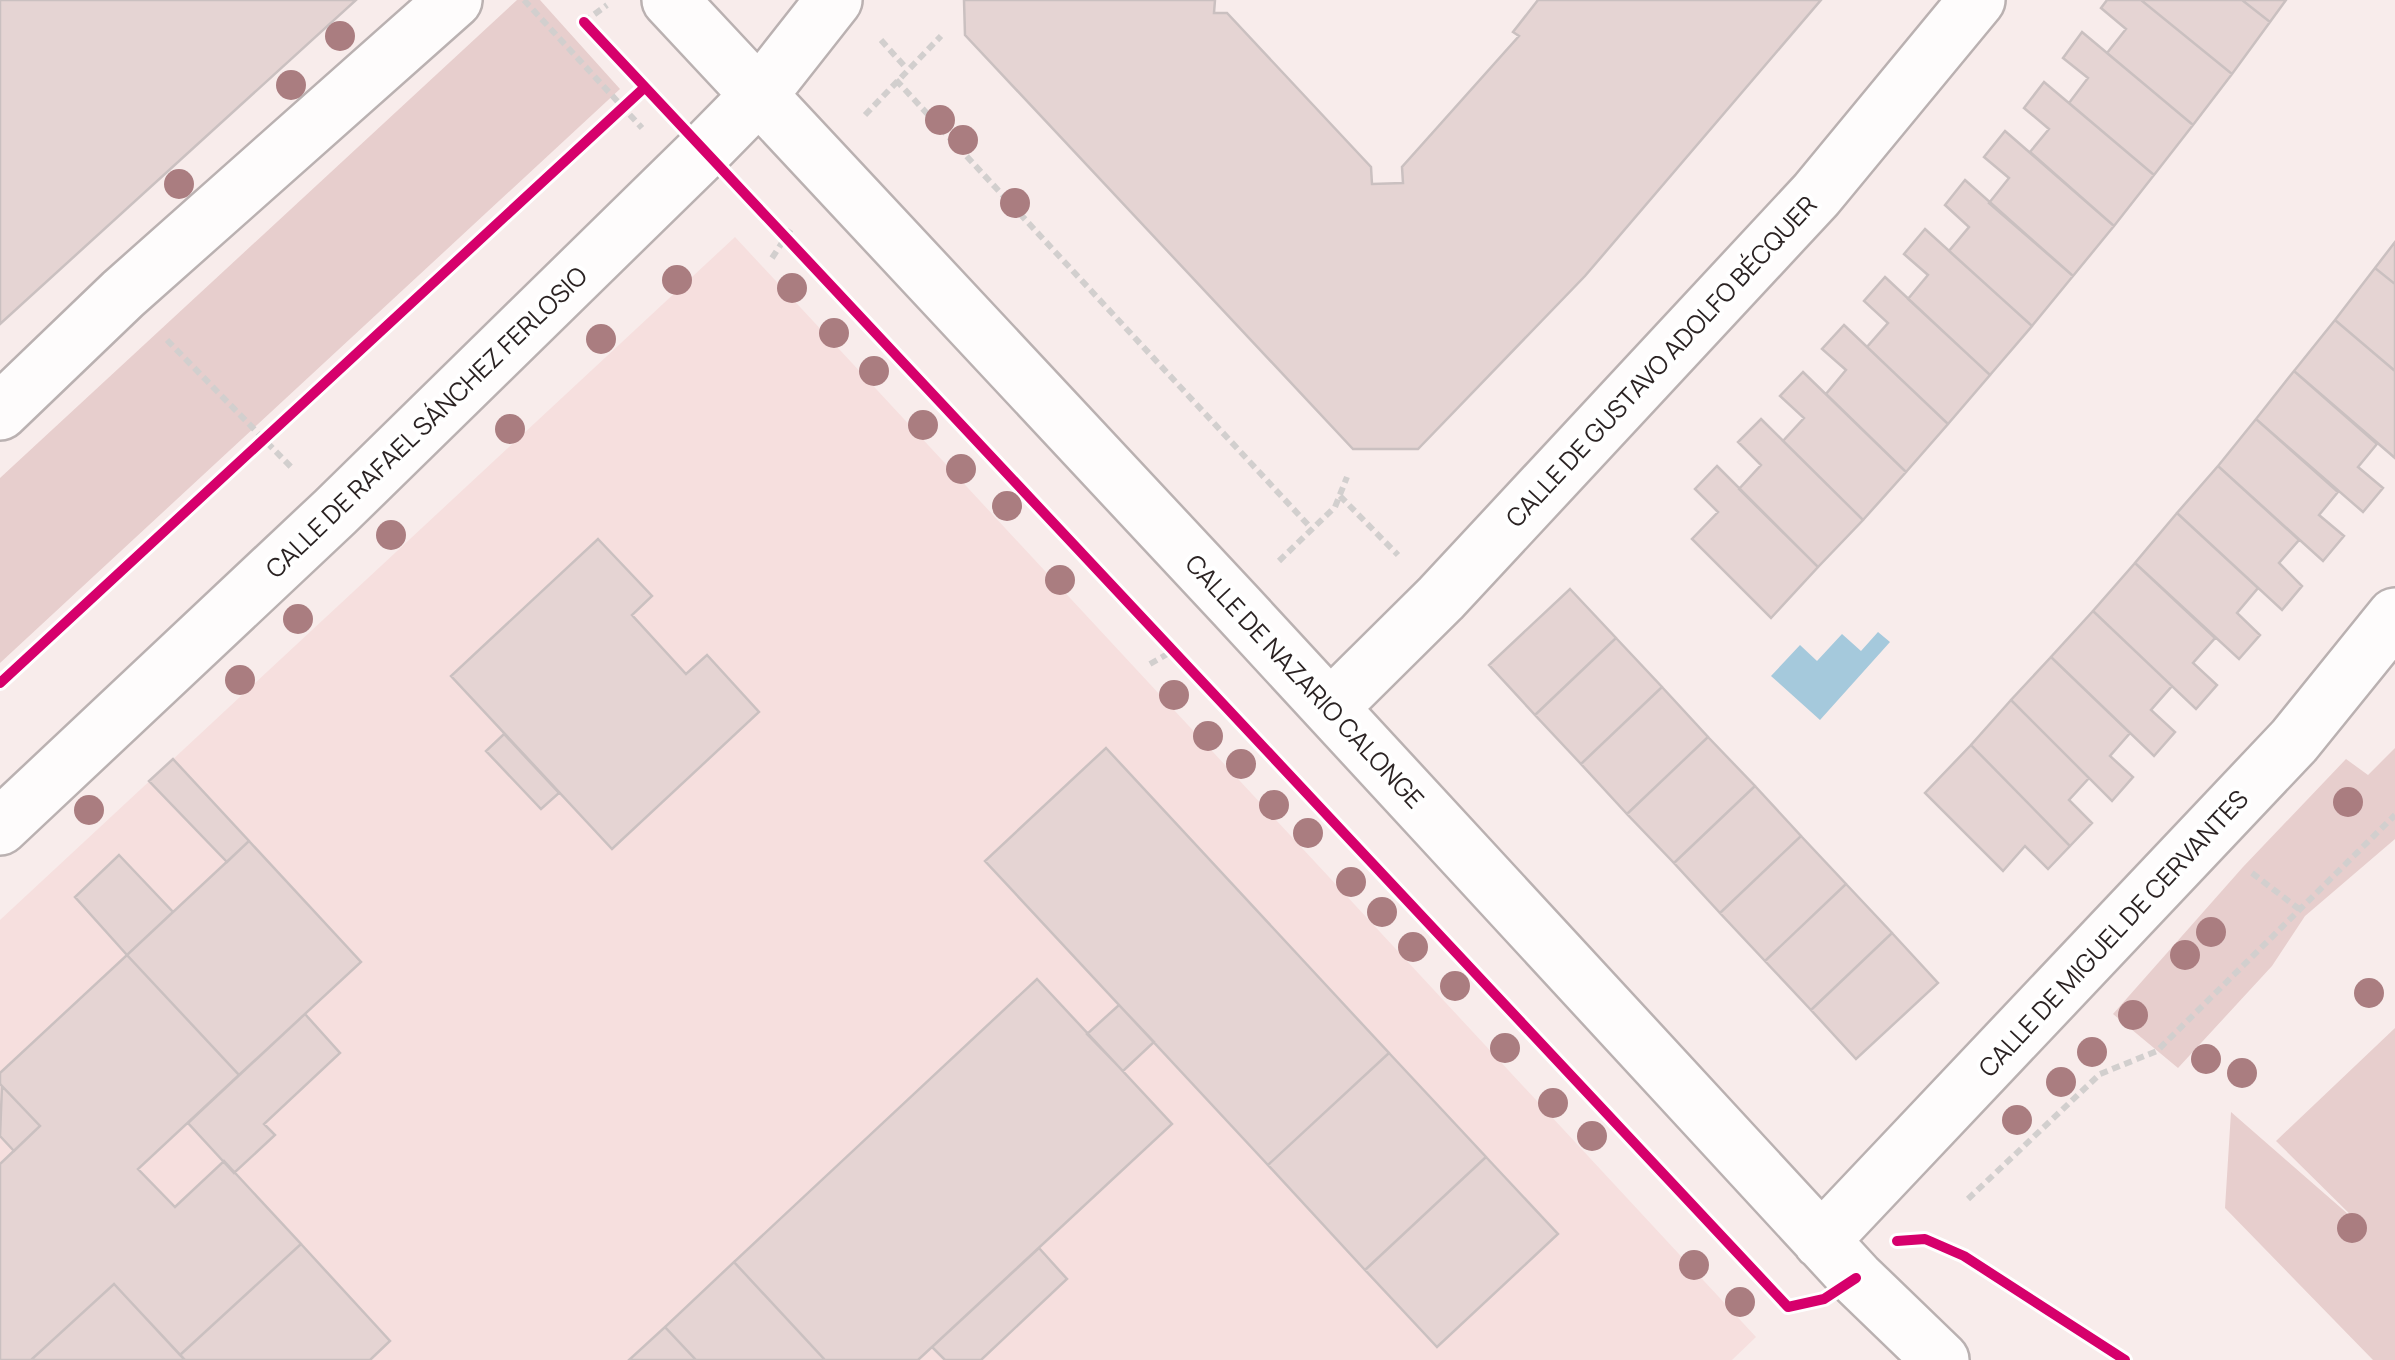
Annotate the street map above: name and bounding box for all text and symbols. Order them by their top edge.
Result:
street label: CALLE DE GUSTAVO ADOLFO BÉCQUER [1498,188,1824,534]
street label: CALLE DE RAFAEL SÁNCHEZ FERLOSIO [257,258,595,586]
street label: CALLE DE NAZARIO CALONGE [1178,546,1432,816]
street label: CALLE DE MIGUEL DE CERVANTES [1970,782,2256,1084]

